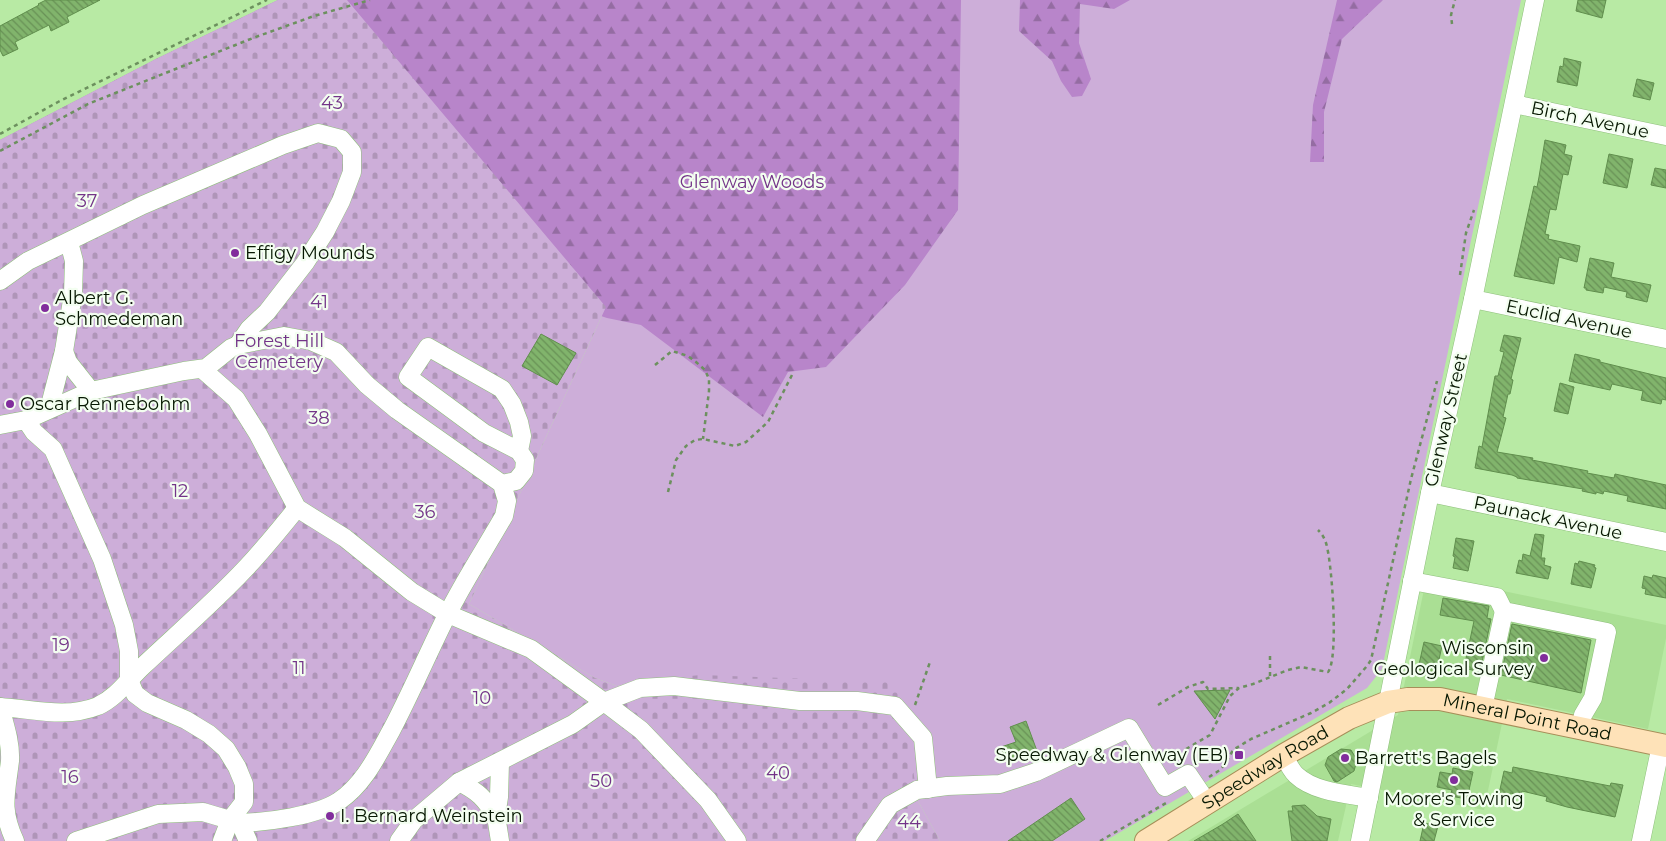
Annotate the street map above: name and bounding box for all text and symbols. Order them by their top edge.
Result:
park label: 43 [321,92,343,114]
street label: Birch Avenue [1529,97,1651,143]
park label: Glenway Woods [680,171,824,193]
park label: 37 [77,190,97,212]
place label: Effigy Mounds [245,242,375,264]
marker: Effigy Mounds [229,247,241,259]
place label: Albert G. Schmedeman [55,287,183,330]
park label: 41 [310,291,328,313]
street label: Euclid Avenue [1504,295,1634,343]
marker: Albert G. Schmedeman [39,302,51,314]
park label: Forest Hill Cemetery [234,330,324,373]
street label: Glenway Street [1420,351,1472,489]
place label: Oscar Rennebohm [20,393,190,415]
marker: Oscar Rennebohm [4,398,16,410]
park label: 38 [308,407,330,429]
park label: 12 [172,480,188,502]
street label: Paunack Avenue [1472,491,1625,545]
park label: 36 [414,501,436,523]
park label: 19 [52,634,70,656]
place label: Wisconsin Geological Survey [1374,637,1534,680]
marker: Wisconsin Geological Survey [1538,652,1550,664]
park label: 11 [293,657,306,679]
park label: 10 [473,687,491,709]
street label: Mineral Point Road [1441,689,1614,745]
street label: Speedway Road [1198,721,1333,815]
place label: Speedway & Glenway (EB) [996,744,1229,766]
place label: Barrett's Bagels [1355,747,1497,769]
marker: Speedway & Glenway (EB) [1233,749,1245,761]
marker: Barrett's Bagels [1339,752,1351,764]
park label: 40 [766,762,790,784]
park label: 16 [61,766,79,788]
park label: 50 [590,770,612,792]
marker: Moore's Towing & Service [1448,774,1460,786]
place label: Moore's Towing & Service [1384,788,1524,831]
place label: I. Bernard Weinstein [340,805,523,827]
marker: I. Bernard Weinstein [324,810,336,822]
park label: 44 [897,811,921,833]

